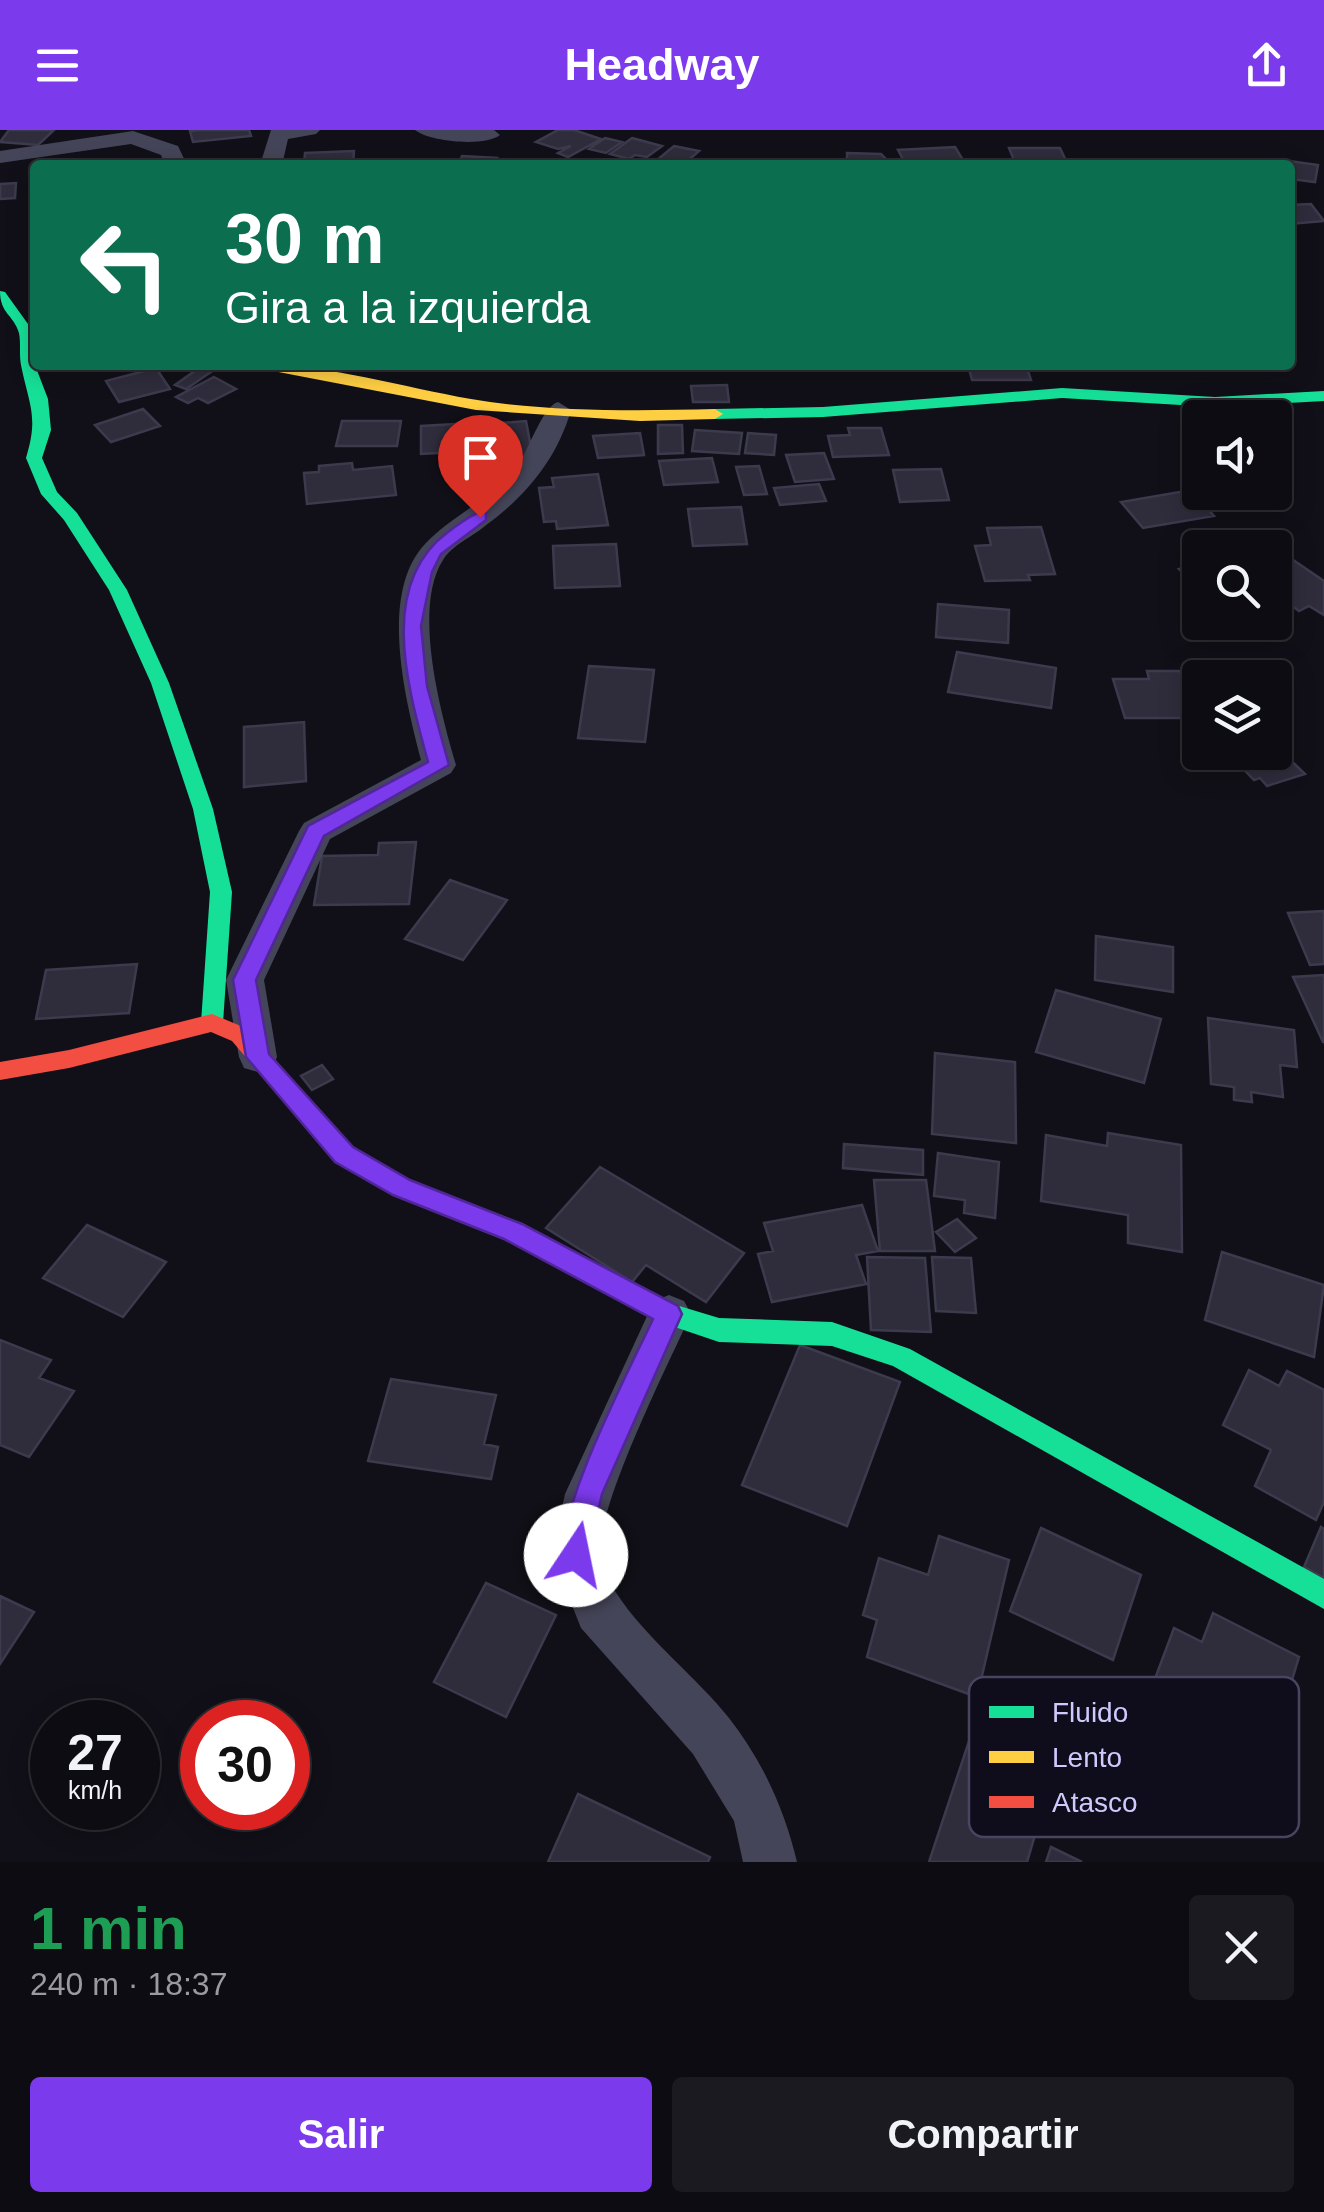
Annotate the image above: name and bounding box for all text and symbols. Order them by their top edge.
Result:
icon: menu [30,38,85,93]
icon: share [1239,38,1294,93]
text: Headway [564,39,760,90]
icon: left [60,200,190,330]
text: 30 m [225,200,385,278]
text: Gira a la izquierda [225,282,590,333]
map controls [1182,400,1292,770]
button: sound [1182,400,1292,510]
pin [438,415,523,518]
icon: arrive [453,430,508,485]
button: search [1182,530,1292,640]
button: layers [1182,660,1292,770]
position arrow [524,1503,628,1607]
legend [969,1677,1299,1837]
text: Fluido [1052,1697,1128,1728]
speed limit sign: 30 [180,1700,310,1830]
text: 27 [67,1725,123,1781]
text: Lento [1052,1742,1122,1773]
text: km/h [68,1776,122,1804]
text: Atasco [1052,1787,1138,1818]
text: 1 min [30,1895,187,1962]
button: close [1189,1895,1294,2000]
text: 240 m · 18:37 [30,1966,227,2002]
button: Salir [30,2077,652,2192]
button: Compartir [672,2077,1294,2192]

